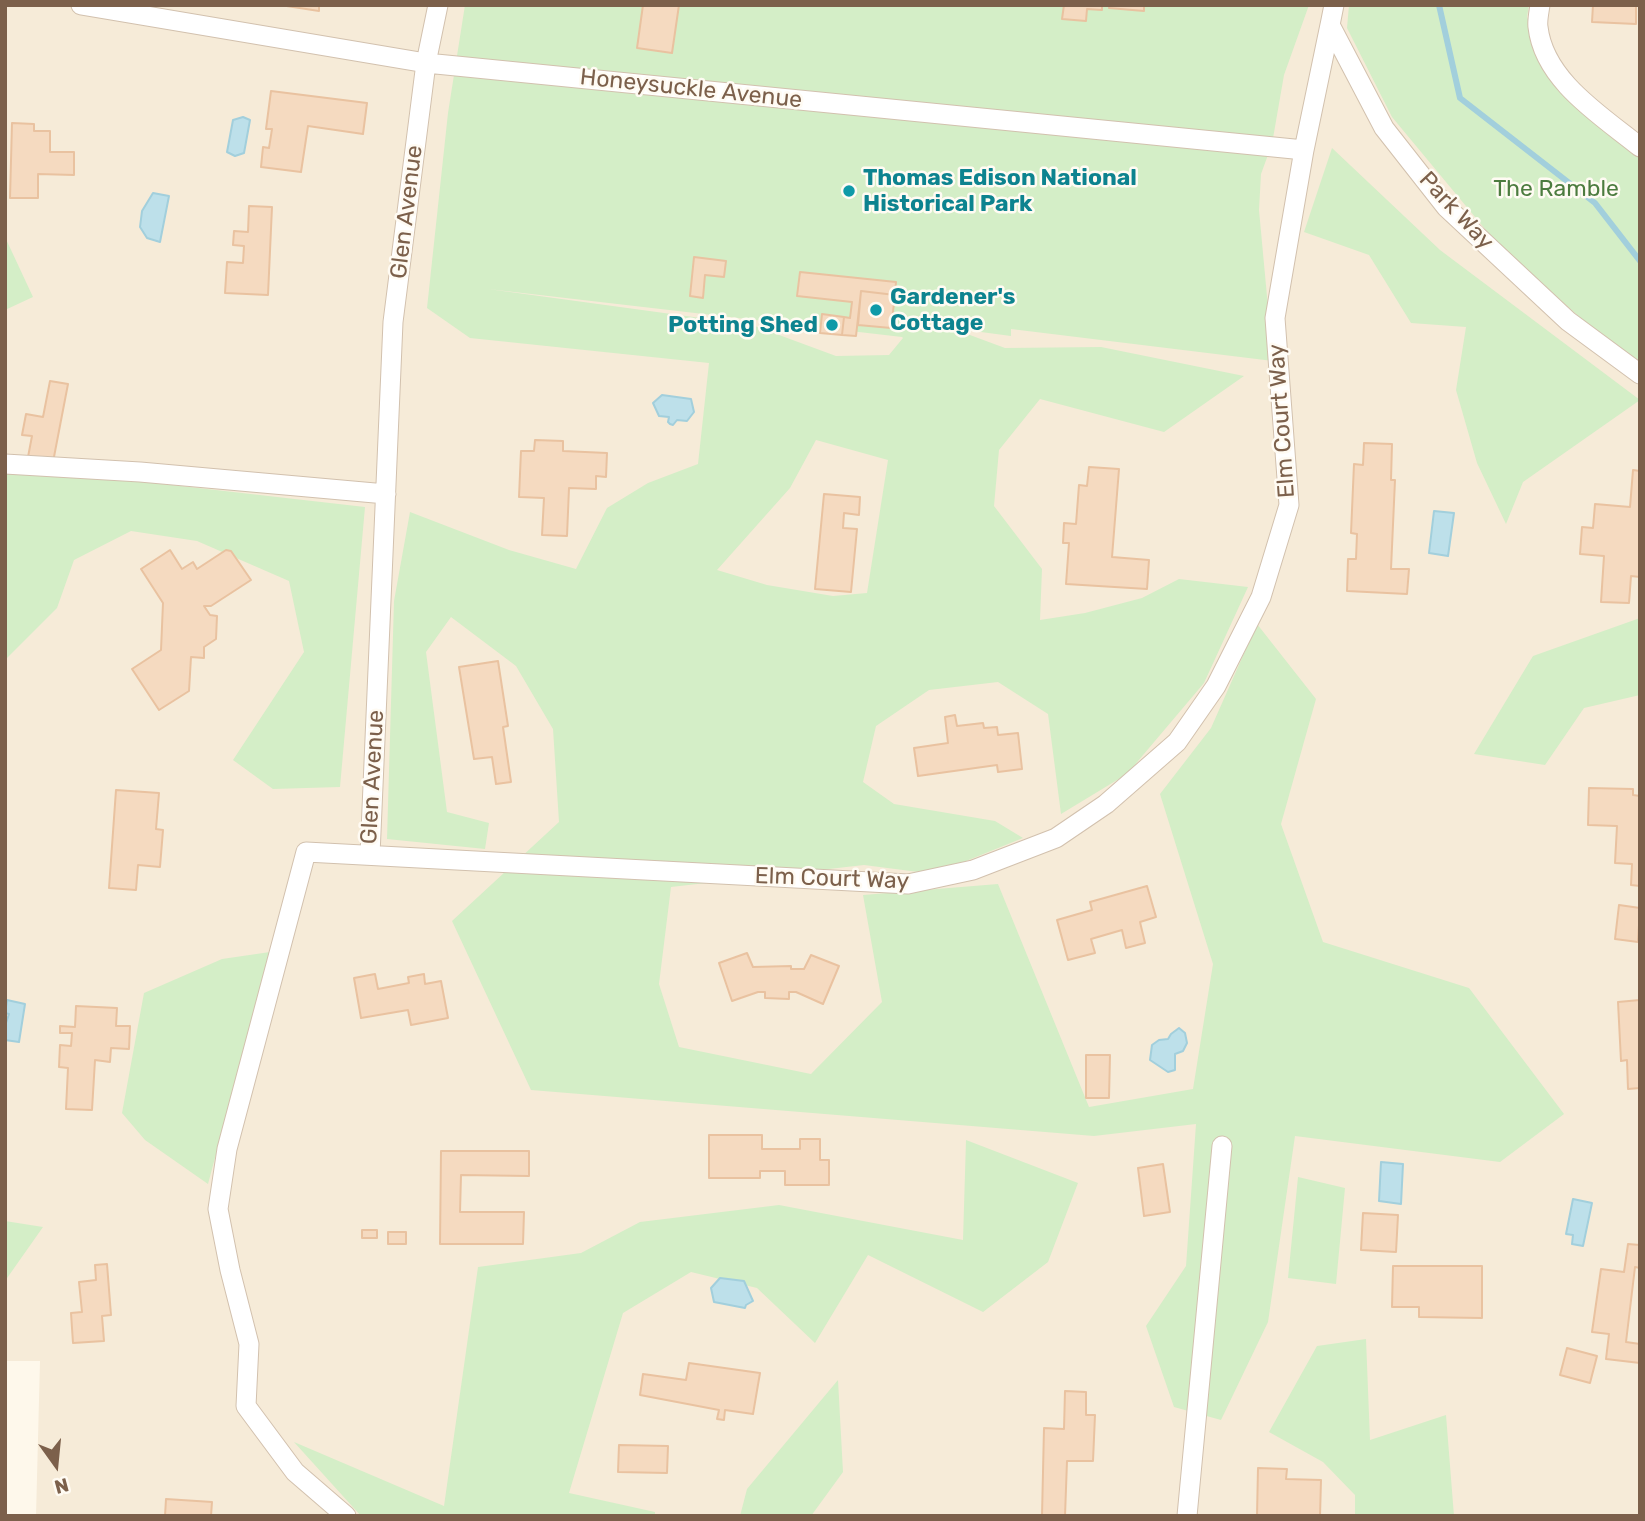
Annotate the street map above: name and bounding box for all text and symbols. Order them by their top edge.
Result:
street label: Honeysuckle Avenue [579,64,803,114]
street label: Glen Avenue [385,144,429,280]
place label: Thomas Edison National Historical Park [863,164,1137,218]
street label: Park Way [1413,166,1499,256]
park label: The Ramble [1493,175,1619,203]
marker: Thomas Edison National Historical Park [841,183,857,199]
place label: Gardener's Cottage [890,283,1015,337]
marker: Gardener's Cottage [868,302,884,318]
place label: Potting Shed [668,311,818,339]
marker: Potting Shed [824,317,840,333]
street label: Elm Court Way [1263,343,1301,499]
street label: Glen Avenue [356,709,390,845]
street label: Elm Court Way [754,863,910,895]
north arrow [21,1430,91,1500]
text: N [52,1473,71,1499]

